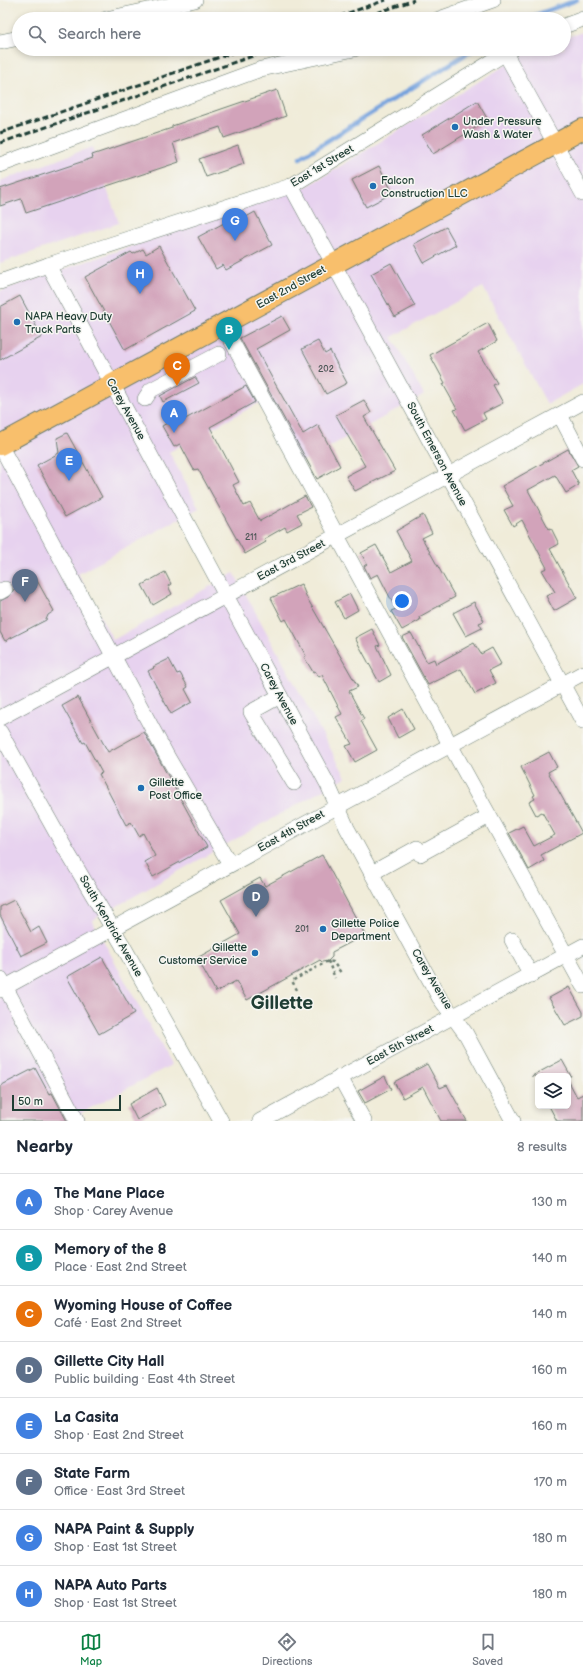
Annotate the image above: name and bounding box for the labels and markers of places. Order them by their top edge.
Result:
place label: Under Pressure Wash & Water [463,115,542,141]
marker: Under Pressure Wash & Water [450,122,460,132]
place label: Falcon Construction LLC [381,174,468,200]
marker: Falcon Construction LLC [368,181,378,191]
pin: G [222,208,248,241]
pin: H [127,261,153,294]
place label: NAPA Heavy Duty Truck Parts [25,310,112,336]
marker: NAPA Heavy Duty Truck Parts [12,317,22,327]
pin: B [216,317,242,350]
pin: C [164,353,190,386]
pin: A [161,400,187,433]
pin: E [56,448,82,481]
pin: F [12,569,38,602]
place label: Gillette Post Office [149,776,203,802]
marker: Gillette Post Office [136,783,146,793]
pin: D [243,884,269,917]
place label: Gillette Police Department [331,917,400,943]
marker: Gillette Police Department [318,924,328,934]
place label: Gillette Customer Service [159,941,247,967]
marker: Gillette Customer Service [250,948,260,958]

